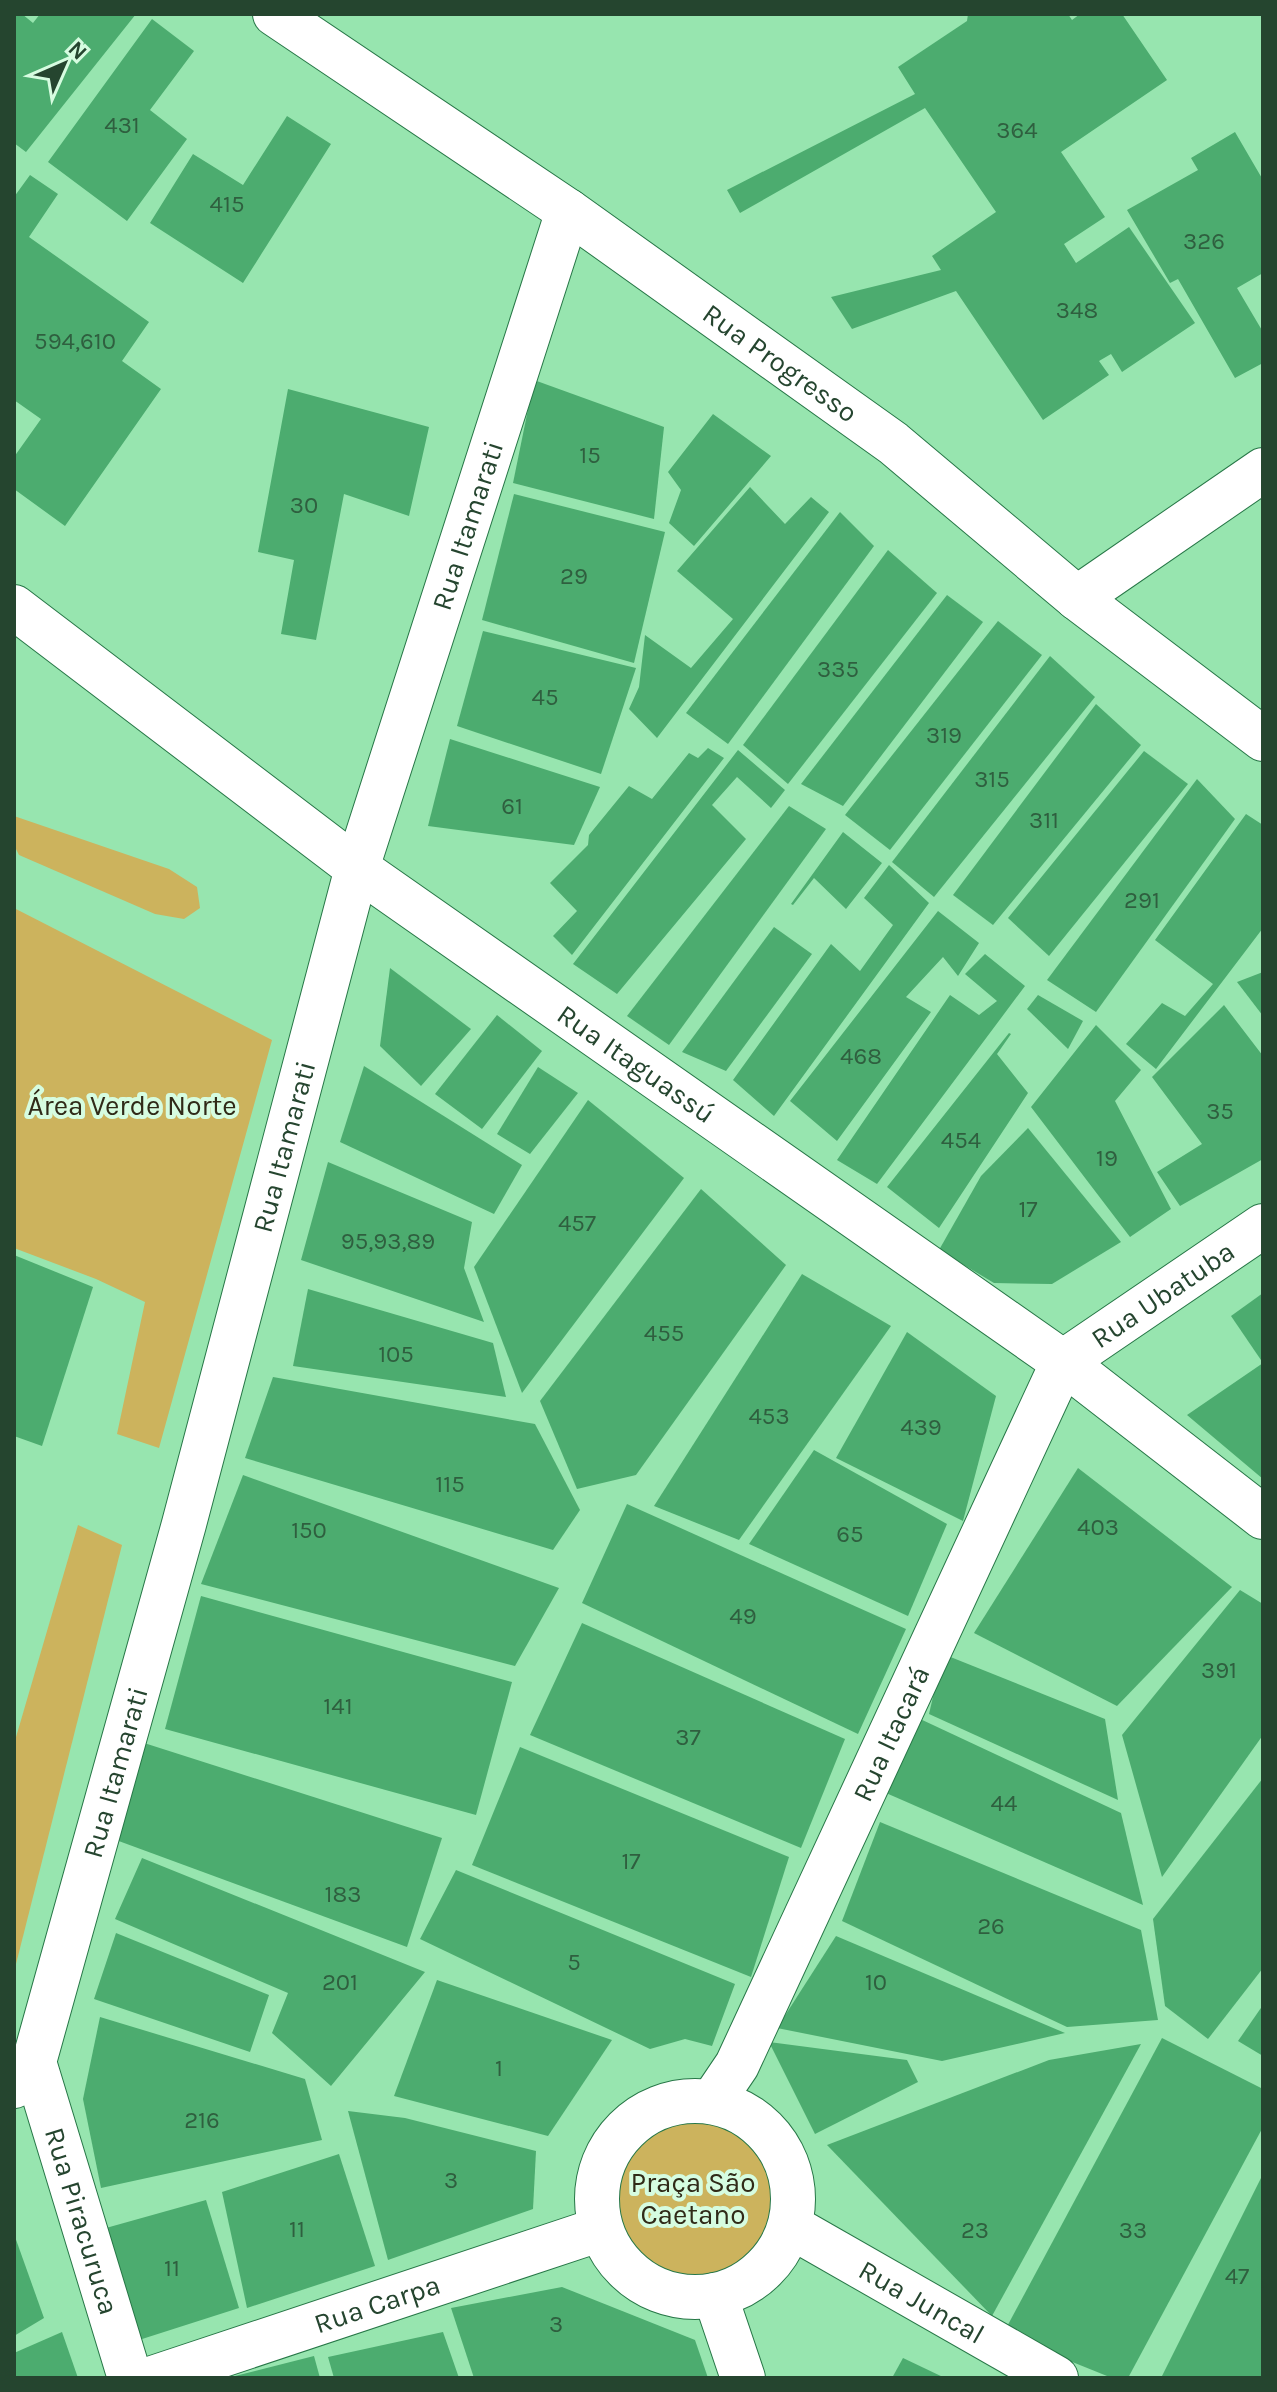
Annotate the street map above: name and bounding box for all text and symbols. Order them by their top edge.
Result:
north arrow [24,24,104,104]
text: N [63,36,92,65]
house number: 431 [104,111,140,139]
house number: 364 [996,116,1038,144]
house number: 415 [210,190,244,218]
house number: 326 [1183,227,1225,255]
house number: 348 [1056,296,1098,324]
street label: Rua Progresso [696,297,864,429]
house number: 594,610 [34,327,116,355]
street label: Rua Itamarati [425,437,510,614]
house number: 15 [579,441,601,469]
house number: 30 [290,491,318,519]
house number: 29 [560,562,588,590]
house number: 335 [817,655,859,683]
house number: 45 [532,683,558,711]
house number: 319 [926,721,962,749]
house number: 315 [974,765,1010,793]
house number: 61 [501,792,523,820]
house number: 311 [1029,806,1059,834]
house number: 291 [1124,886,1160,914]
street label: Rua Itaguassú [551,997,721,1130]
house number: 468 [840,1042,882,1070]
street label: Rua Itamarati [246,1057,322,1236]
park label: Área Verde Norte [27,1088,237,1122]
house number: 35 [1206,1097,1234,1125]
house number: 454 [941,1126,981,1154]
house number: 19 [1096,1144,1118,1172]
house number: 17 [1018,1195,1038,1223]
house number: 457 [558,1209,596,1237]
house number: 95,93,89 [341,1227,435,1255]
street label: Rua Ubatuba [1085,1234,1241,1355]
house number: 455 [644,1319,684,1347]
house number: 105 [378,1340,414,1368]
house number: 453 [748,1402,790,1430]
house number: 439 [900,1413,942,1441]
house number: 115 [435,1470,465,1498]
house number: 403 [1077,1513,1119,1541]
house number: 150 [291,1516,327,1544]
house number: 65 [836,1520,864,1548]
house number: 49 [729,1602,757,1630]
house number: 391 [1201,1656,1237,1684]
street label: Rua Itacará [846,1661,937,1807]
street label: Rua Itamarati [76,1683,155,1862]
house number: 141 [323,1692,353,1720]
house number: 37 [675,1723,701,1751]
house number: 44 [991,1789,1017,1817]
house number: 17 [621,1847,641,1875]
house number: 183 [325,1880,361,1908]
house number: 26 [977,1912,1005,1940]
house number: 5 [567,1948,581,1976]
house number: 201 [322,1968,358,1996]
house number: 10 [865,1968,887,1996]
house number: 1 [495,2054,503,2082]
house number: 216 [184,2106,220,2134]
street label: Rua Piracuruca [38,2123,126,2319]
house number: 3 [444,2166,458,2194]
park label: Praça São Caetano [630,2166,756,2231]
house number: 11 [289,2215,305,2243]
house number: 23 [961,2216,989,2244]
house number: 33 [1119,2216,1147,2244]
street label: Rua Juncal [853,2253,990,2351]
house number: 11 [164,2254,180,2282]
house number: 47 [1225,2262,1249,2290]
street label: Rua Carpa [310,2268,444,2340]
house number: 3 [549,2310,563,2338]

